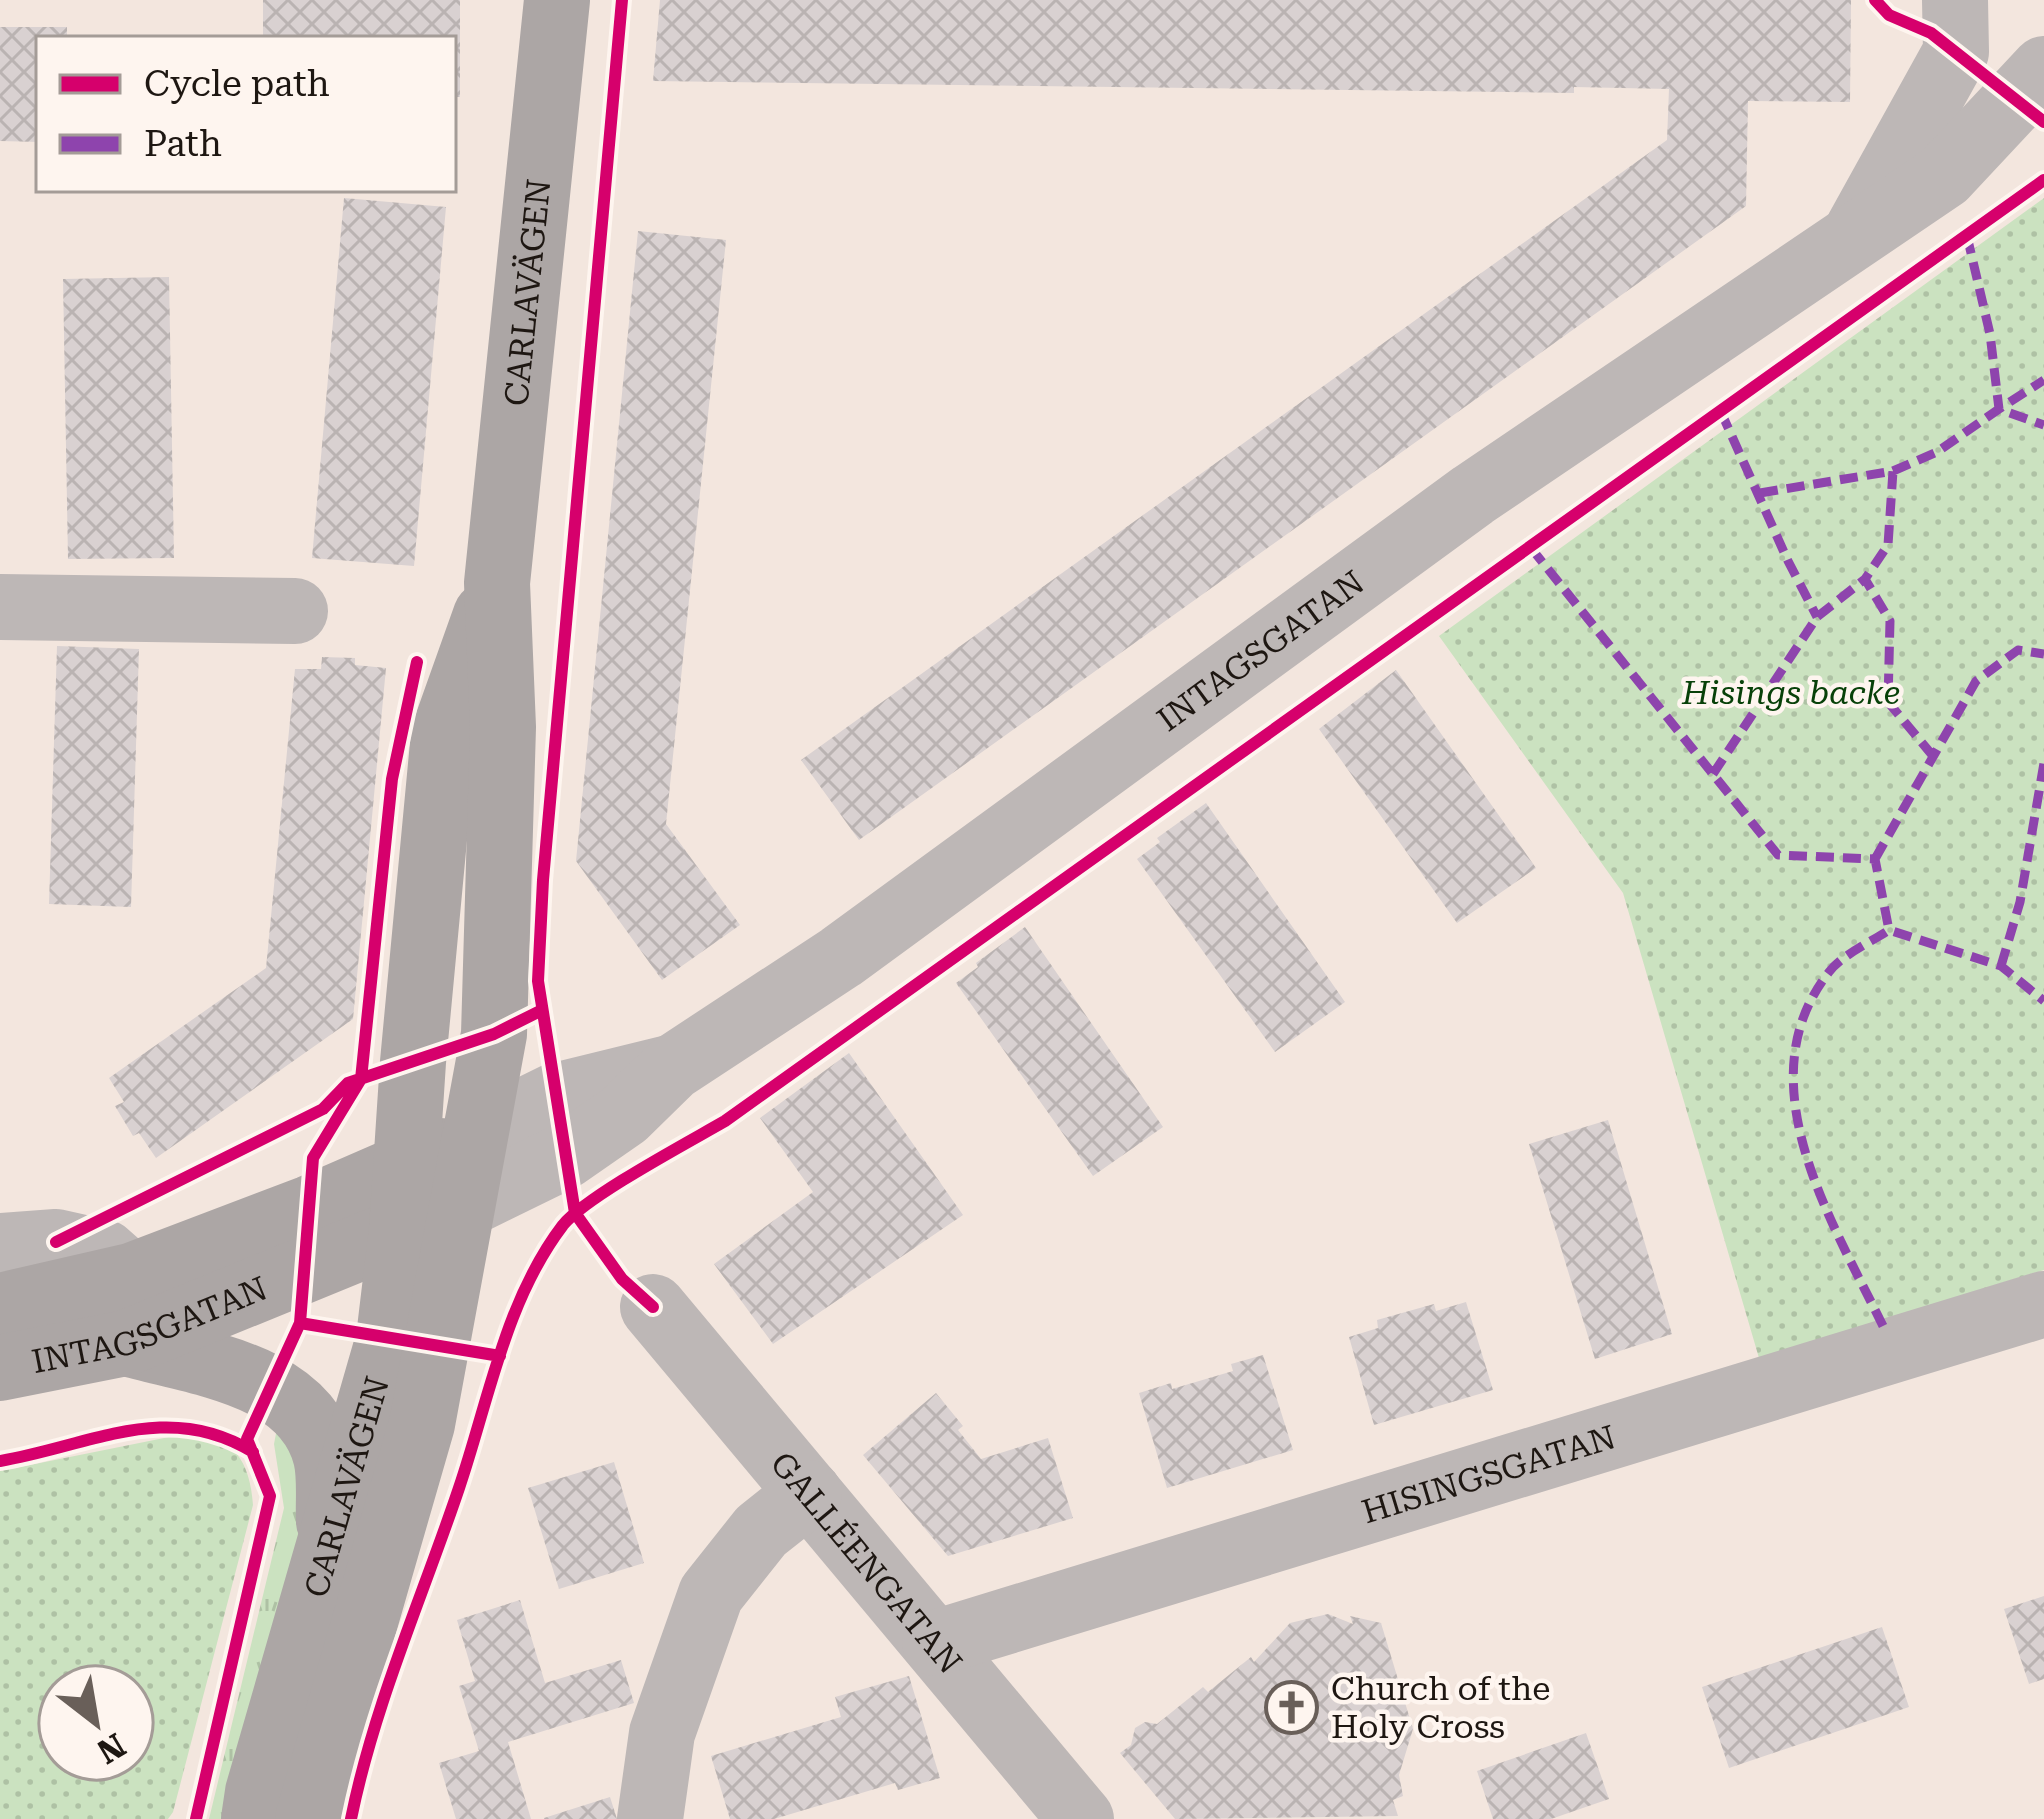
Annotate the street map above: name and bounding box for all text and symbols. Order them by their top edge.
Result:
legend [36,36,456,192]
text: Cycle path [144,63,330,105]
text: Path [144,123,222,165]
street label: CARLAVÄGEN [496,177,558,408]
street label: INTAGSGATAN [1150,562,1372,739]
park label: Hisings backe [1681,673,1900,712]
street label: INTAGSGATAN [29,1268,273,1381]
street label: CARLAVÄGEN [296,1372,397,1602]
street label: HISINGSGATAN [1357,1417,1620,1531]
street label: GALLÉENGATAN [762,1444,970,1681]
north arrow [36,1663,156,1783]
place label: Church of the Holy Cross [1331,1669,1550,1746]
church icon: Church of the Holy Cross [1264,1679,1320,1735]
text: N [90,1725,132,1772]

